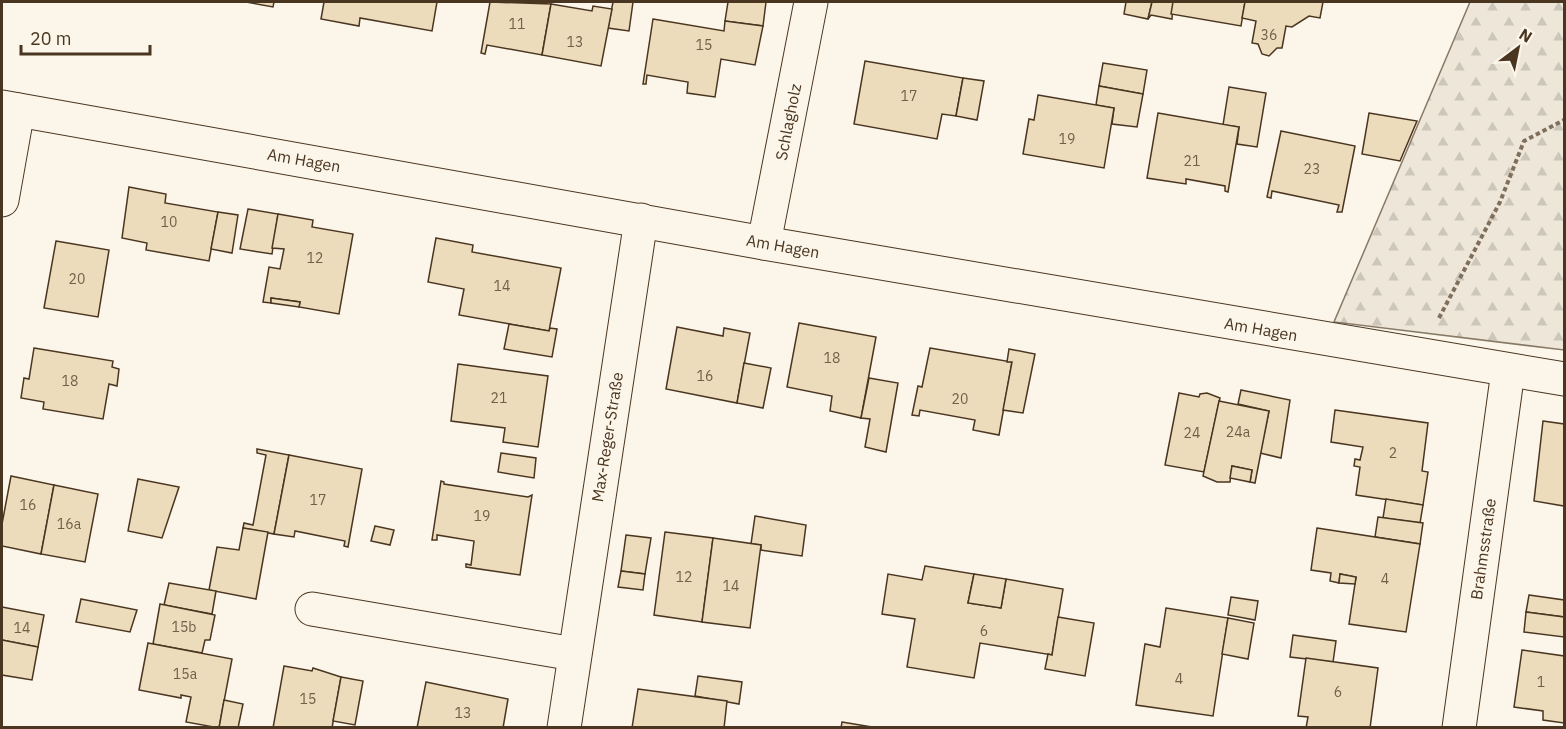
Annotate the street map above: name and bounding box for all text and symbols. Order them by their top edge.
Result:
house number: 11 [509,15,525,33]
scale bar [21,18,150,56]
north arrow [1488,18,1548,78]
text: N [1516,24,1536,47]
house number: 36 [1261,26,1277,44]
text: 20 m [30,27,72,50]
house number: 13 [567,33,583,51]
house number: 15 [696,36,712,54]
street label: Schlagholz [771,82,805,162]
house number: 17 [901,87,917,105]
house number: 19 [1059,130,1075,148]
street label: Am Hagen [266,144,342,176]
house number: 21 [1184,152,1200,170]
house number: 23 [1304,160,1320,178]
house number: 10 [161,213,177,231]
street label: Am Hagen [745,230,821,262]
house number: 12 [307,249,323,267]
house number: 20 [69,270,85,288]
house number: 14 [494,277,510,295]
street label: Am Hagen [1223,313,1299,345]
house number: 18 [824,349,840,367]
house number: 16 [697,367,713,385]
street label: Max-Reger-Straße [587,370,627,503]
house number: 18 [62,372,78,390]
house number: 21 [491,389,507,407]
house number: 20 [952,390,968,408]
house number: 24a [1226,423,1251,441]
house number: 24 [1184,424,1200,442]
house number: 2 [1389,444,1397,462]
house number: 17 [310,491,326,509]
house number: 16 [20,496,36,514]
street label: Brahmsstraße [1466,497,1500,601]
house number: 19 [474,507,490,525]
house number: 16a [57,515,82,533]
house number: 12 [676,568,692,586]
house number: 4 [1381,570,1389,588]
house number: 14 [723,577,739,595]
house number: 15b [172,618,196,636]
house number: 14 [14,619,30,637]
house number: 6 [980,622,988,640]
house number: 15a [173,665,198,683]
house number: 4 [1175,670,1183,688]
house number: 1 [1537,673,1545,691]
house number: 6 [1334,683,1342,701]
house number: 15 [300,690,316,708]
house number: 13 [455,704,471,722]

